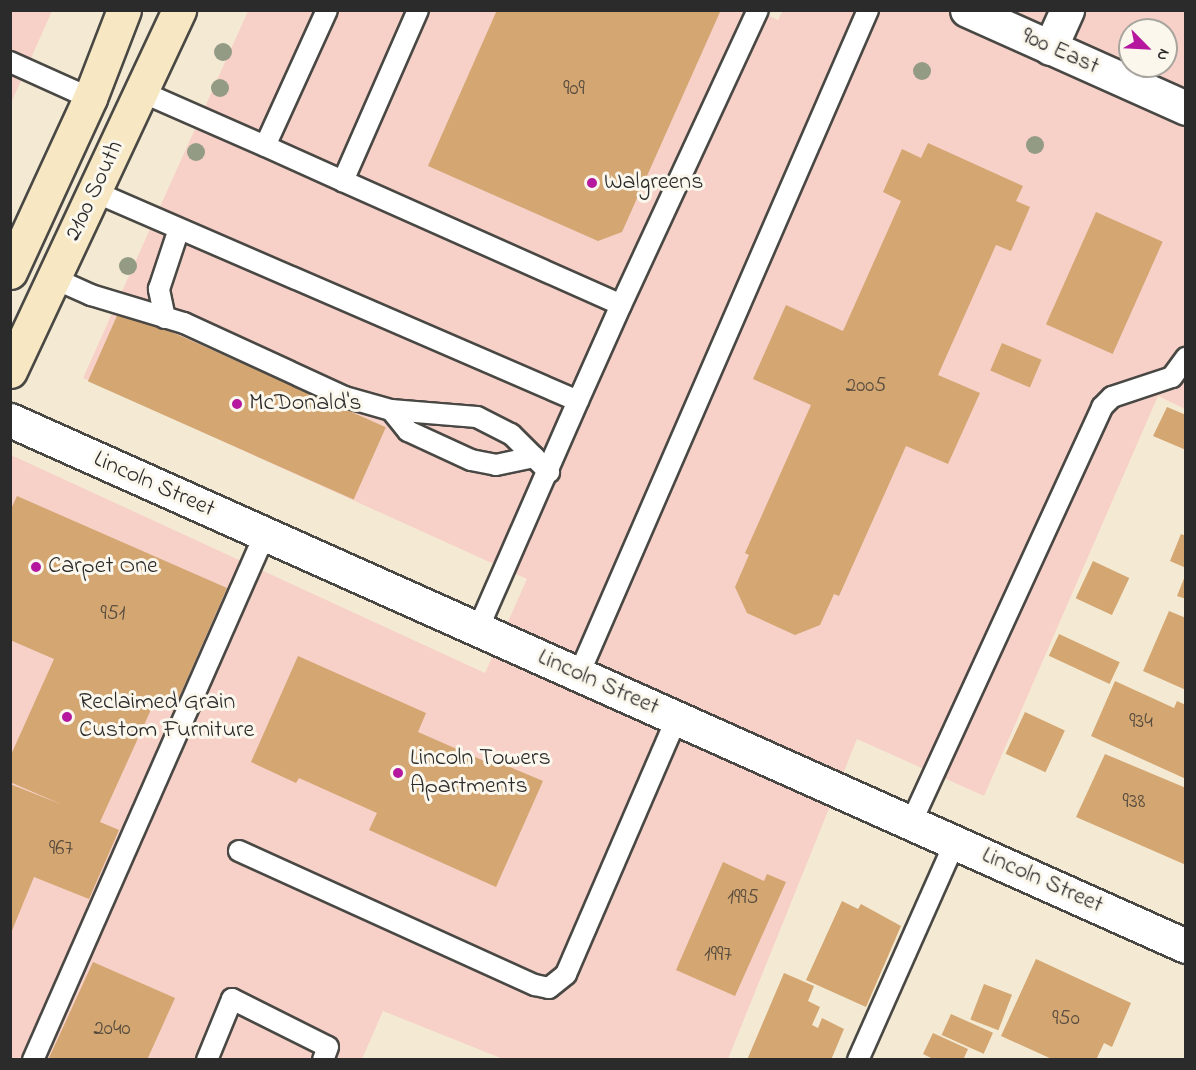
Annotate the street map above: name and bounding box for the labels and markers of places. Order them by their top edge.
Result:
place label: Walgreens [604,169,703,197]
marker: Walgreens [585,176,599,190]
place label: McDonald's [249,390,361,418]
marker: McDonald's [230,397,244,411]
place label: Carpet One [48,553,158,581]
marker: Carpet One [29,560,43,574]
place label: Reclaimed Grain Custom Furniture [79,689,254,745]
marker: Reclaimed Grain Custom Furniture [60,710,74,724]
place label: Lincoln Towers Apartments [410,745,551,801]
marker: Lincoln Towers Apartments [391,766,405,780]

